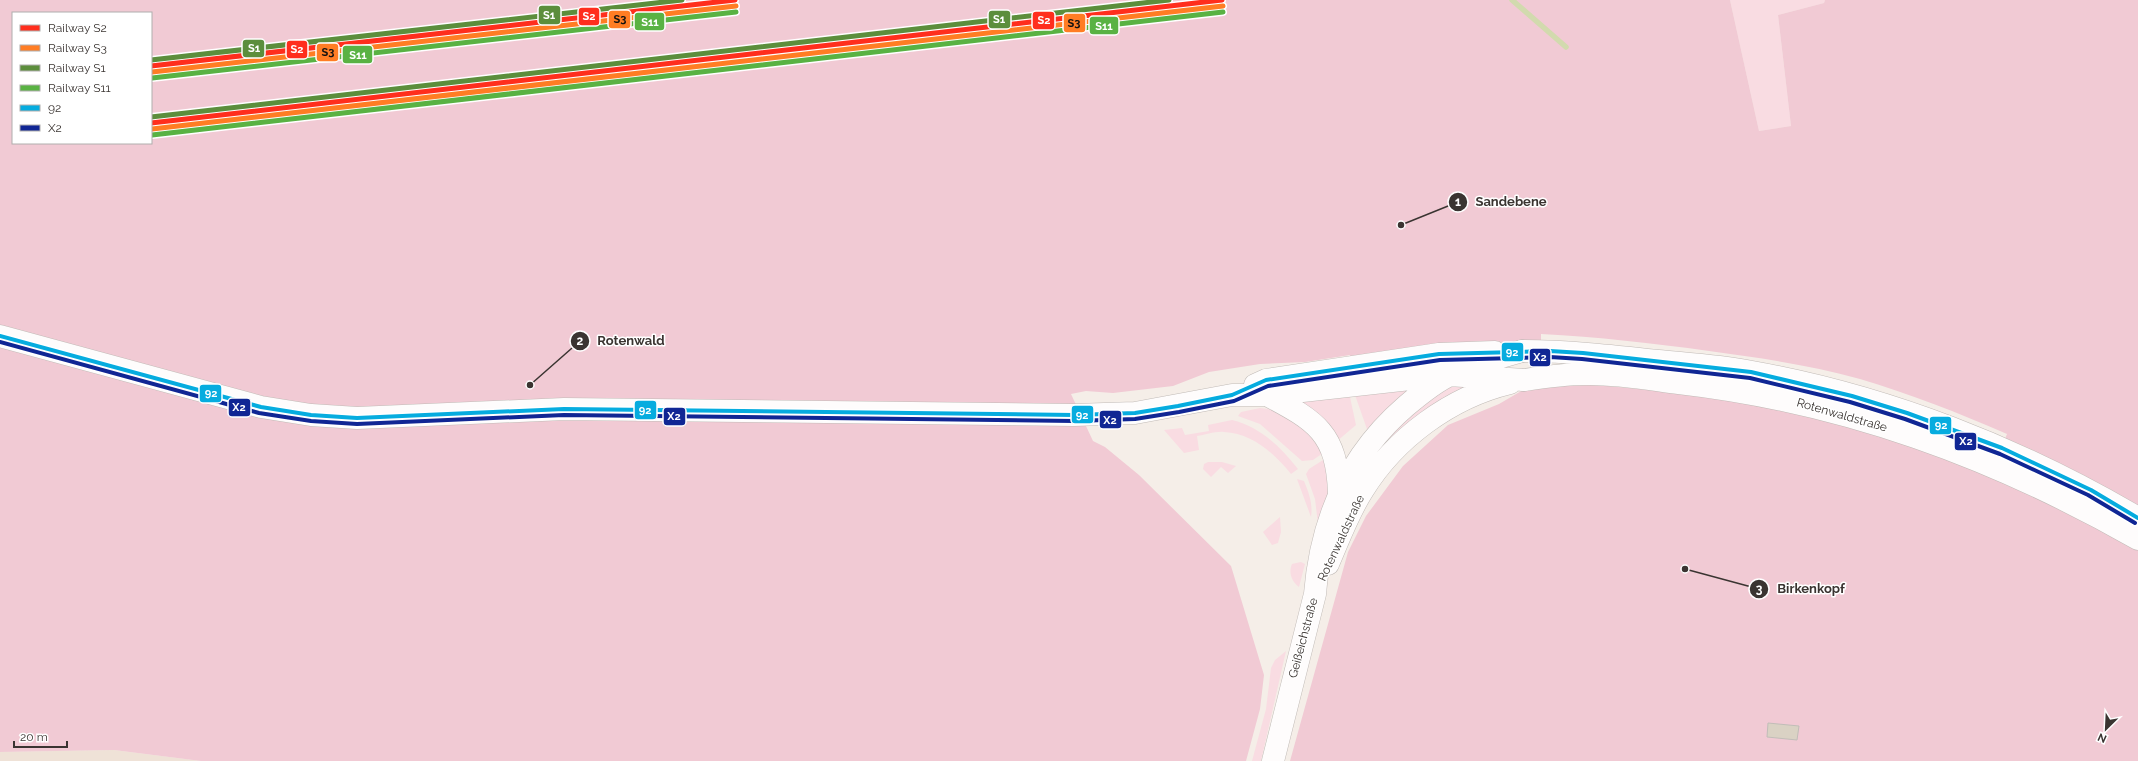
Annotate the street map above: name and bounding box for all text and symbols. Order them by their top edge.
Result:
line badge: S1 [538,5,561,25]
line badge: S2 [578,7,600,26]
text: S1 [543,9,556,22]
text: S2 [583,10,595,23]
line badge: S3 [608,10,631,29]
line badge: S1 [988,10,1011,29]
line badge: S2 [1032,11,1055,30]
legend [12,12,152,144]
line badge: S11 [634,12,665,31]
text: S3 [614,13,626,26]
text: S1 [993,13,1006,26]
line badge: S3 [1063,13,1086,33]
text: S2 [1038,14,1050,27]
text: S11 [641,16,659,29]
line badge: S11 [1089,16,1119,35]
text: S3 [1068,17,1080,30]
text: S11 [1095,20,1113,33]
text: Railway S2 [48,21,107,35]
line badge: S1 [242,39,265,58]
line badge: S2 [286,40,308,59]
text: Railway S3 [48,41,107,55]
text: S1 [248,42,261,55]
text: S2 [291,43,303,56]
line badge: S3 [316,43,339,62]
line badge: S11 [342,45,373,64]
text: S3 [322,46,334,59]
text: S11 [349,49,367,62]
text: Railway S1 [48,61,106,75]
text: Railway S11 [48,81,111,95]
text: 92 [48,101,61,115]
text: X2 [48,121,62,135]
callout: Sandebene [1448,189,1555,214]
text: Sandebene [1475,194,1547,209]
text: 1 [1455,195,1461,209]
callout: Rotenwald [570,328,673,353]
text: Rotenwald [597,333,665,348]
text: 2 [577,334,584,348]
line badge: 92 [1501,342,1524,362]
text: 92 [1506,346,1518,359]
line badge: X2 [1529,348,1551,367]
text: X2 [1532,351,1547,364]
line badge: 92 [199,384,222,403]
text: 92 [205,387,217,400]
street label: Rotenwaldstraße [1795,395,1889,435]
line badge: X2 [228,398,251,417]
line badge: 92 [634,400,657,420]
text: X2 [231,401,246,414]
text: 92 [639,404,651,417]
line badge: 92 [1071,405,1094,424]
line badge: X2 [663,407,686,426]
text: 92 [1076,409,1088,422]
text: X2 [666,410,681,423]
line badge: X2 [1099,410,1122,429]
text: X2 [1102,414,1117,427]
line badge: 92 [1929,416,1952,435]
text: 92 [1935,419,1947,432]
line badge: X2 [1954,432,1977,451]
text: X2 [1958,435,1973,448]
street label: Rotenwaldstraße [1315,493,1367,583]
callout: Birkenkopf [1749,576,1852,601]
text: Birkenkopf [1777,581,1846,596]
text: 3 [1756,582,1763,596]
street label: Geißeichstraße [1286,596,1320,680]
north arrow [2086,709,2126,749]
scale bar [14,723,67,749]
text: 20 m [20,730,48,744]
text: N [2096,730,2109,745]

